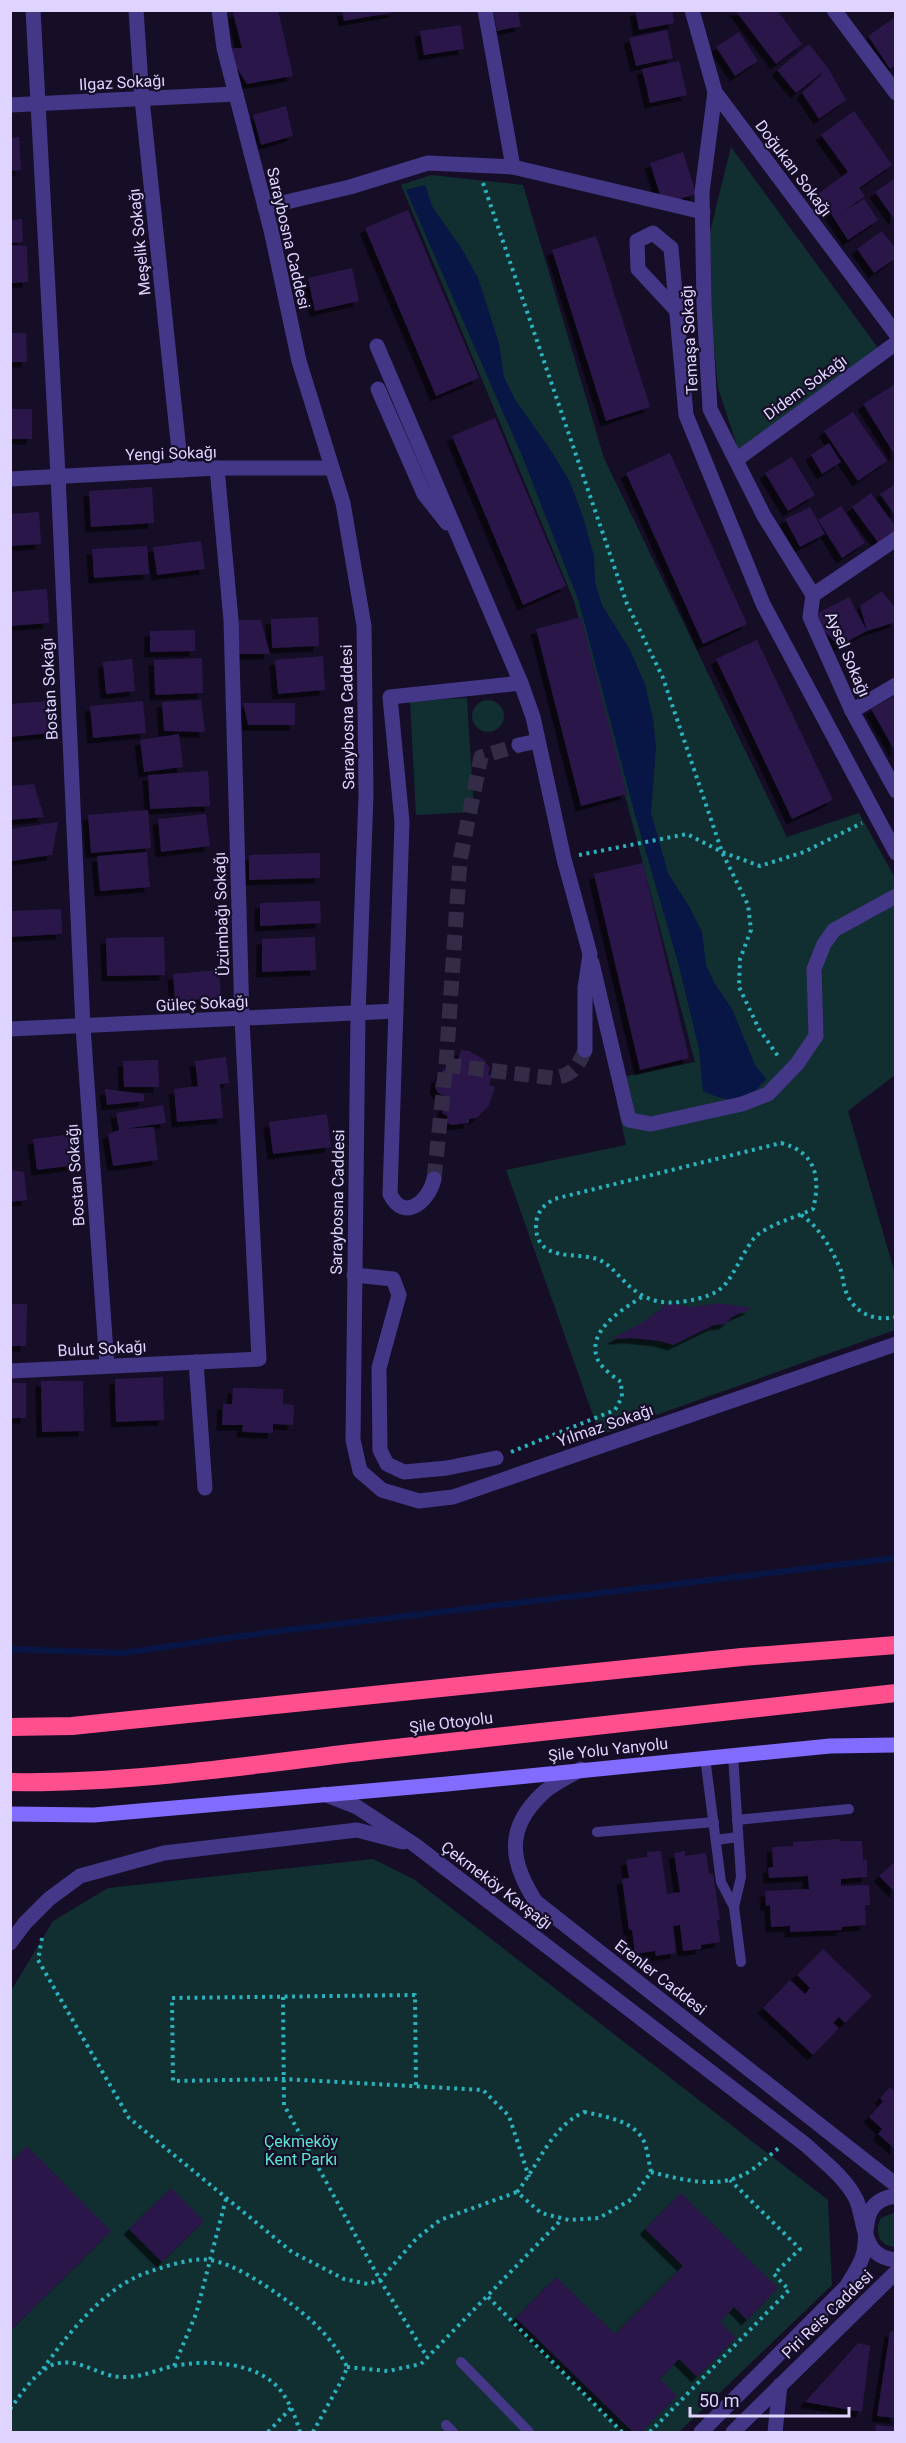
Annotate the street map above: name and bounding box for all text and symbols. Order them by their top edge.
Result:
street label: Ilgaz Sokağı [78,71,166,94]
street label: Doğukan Sokağı [751,116,836,220]
street label: Saraybosna Caddesi [263,165,314,311]
street label: Meşelik Sokağı [124,188,155,296]
street label: Temaşa Sokağı [677,285,702,395]
street label: Didem Sokağı [760,351,851,424]
street label: Yengi Sokağı [125,442,217,465]
street label: Aysel Sokağı [821,609,874,700]
street label: Bostan Sokağı [37,637,62,741]
street label: Saraybosna Caddesi [337,644,358,790]
street label: Üzümbağı Sokağı [210,852,233,976]
street label: Güleç Sokağı [155,992,249,1015]
street label: Bostan Sokağı [62,1123,89,1227]
street label: Saraybosna Caddesi [327,1129,348,1275]
street label: Bulut Sokağı [57,1337,147,1360]
street label: Yılmaz Sokağı [555,1400,656,1451]
street label: Şile Otoyolu [408,1708,494,1737]
street label: Şile Yolu Yanyolu [547,1734,669,1765]
street label: Çekmeköy Kavşağı [437,1837,556,1933]
street label: Erenler Caddesi [611,1936,710,2019]
park label: Çekmeköy Kent Parkı [264,2132,339,2169]
street label: Piri Reis Caddesi [778,2266,877,2363]
scale bar [690,2380,849,2418]
text: 50 m [699,2390,739,2411]

